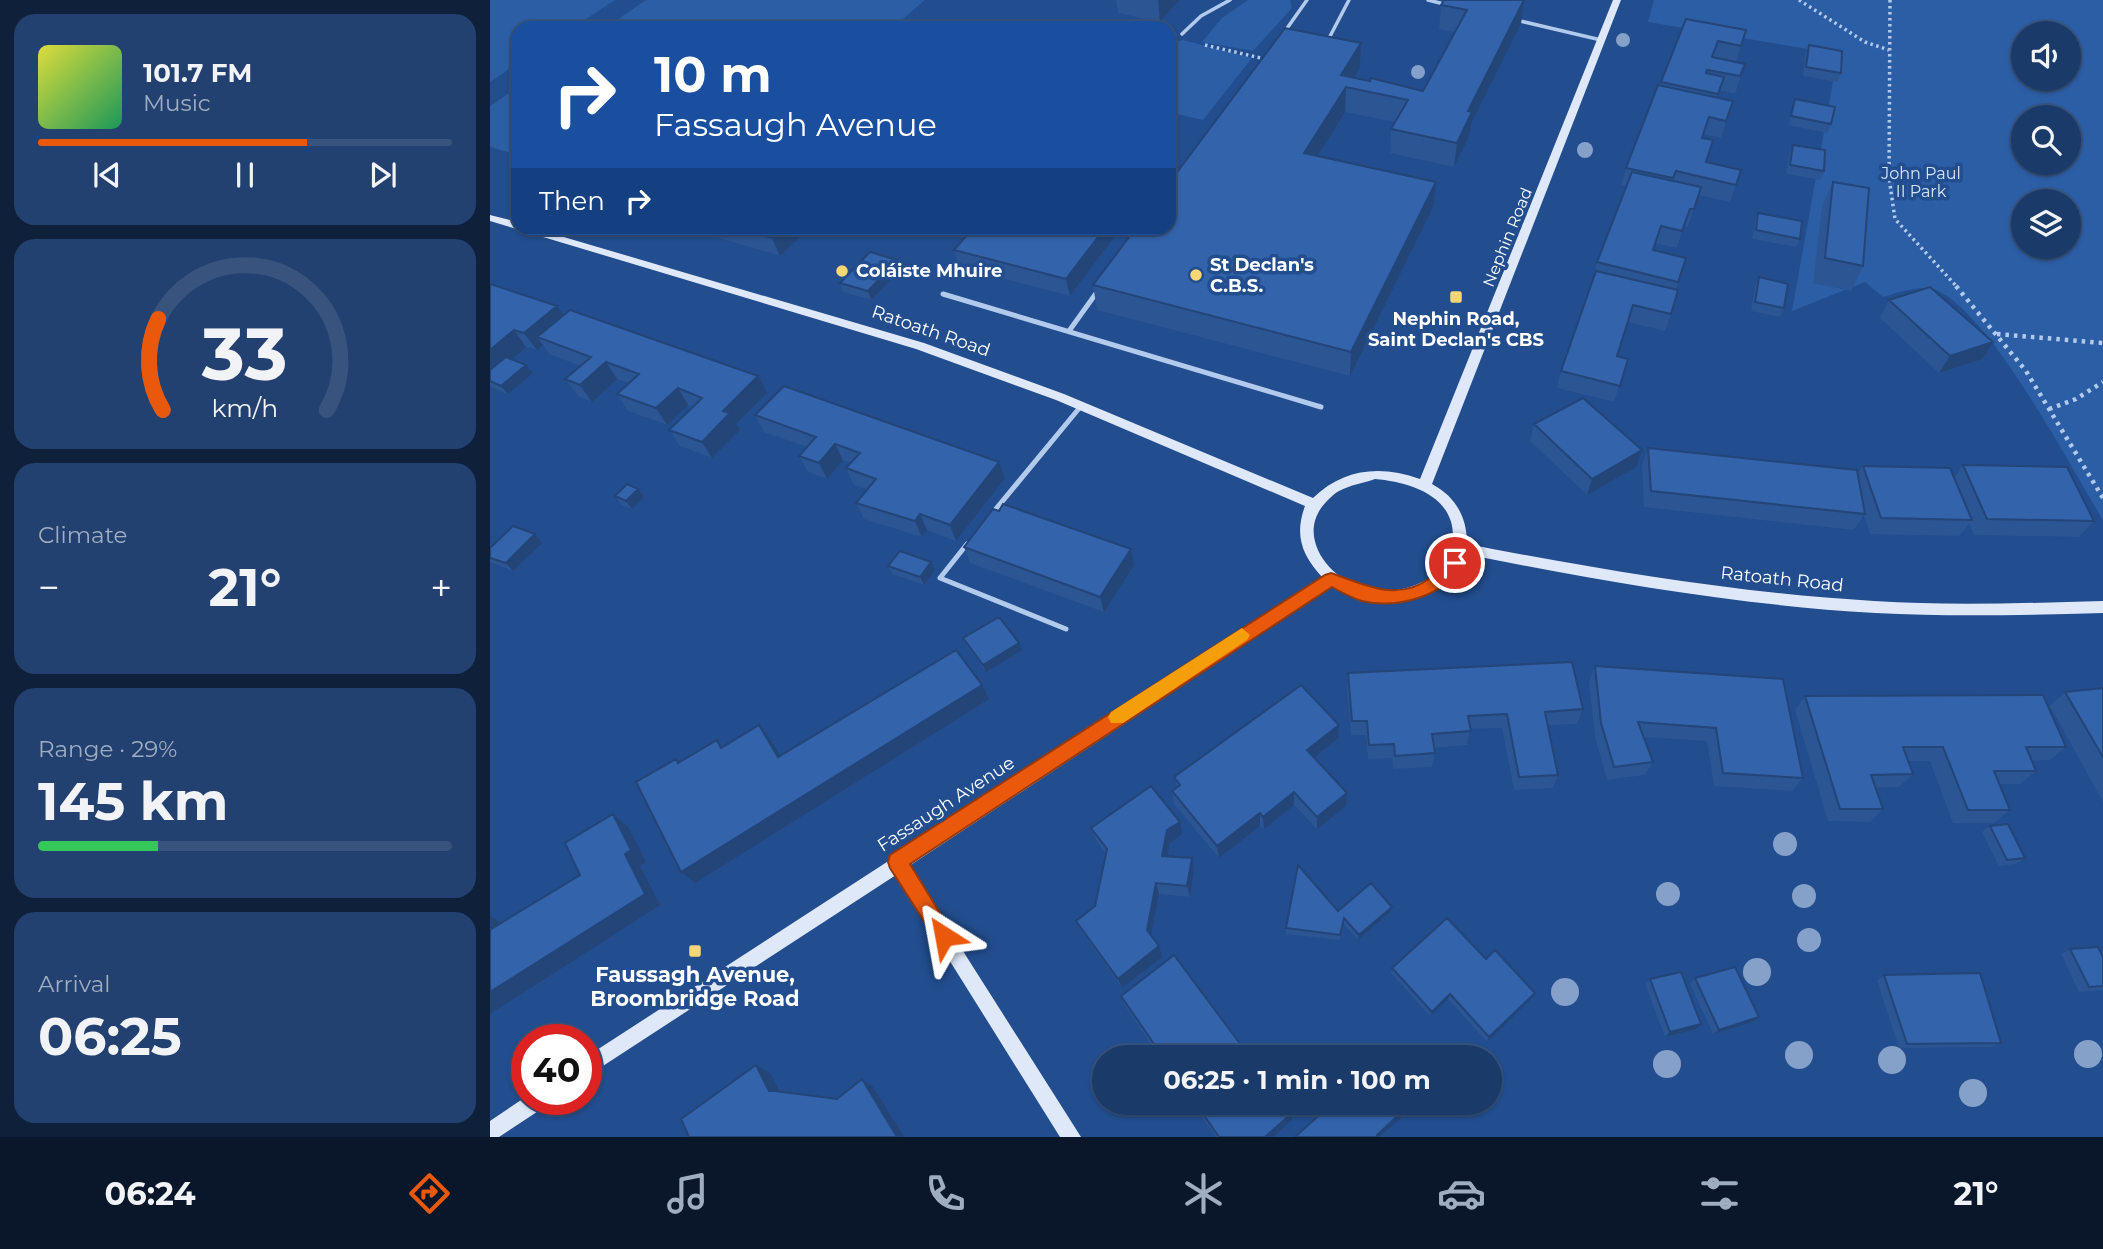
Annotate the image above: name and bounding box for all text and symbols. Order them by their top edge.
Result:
map controls [2011,21,2081,259]
button: sound [2011,21,2081,91]
text: 10 m [654,45,772,104]
icon: right [539,49,630,140]
text: 101.7 FM [143,57,252,89]
text: Music [143,89,211,117]
text: Fassaugh Avenue [654,105,937,144]
button: search [2011,105,2081,175]
icon: previous [88,156,126,194]
icon: pause [226,156,264,194]
icon: next [364,156,402,194]
park label: John Paul II Park [1880,164,1961,201]
icon: right [619,182,657,220]
text: Then [539,185,605,217]
street label: Nephin Road [1479,185,1536,290]
button: layers [2011,189,2081,259]
place label: St Declan's C.B.S. [1210,254,1314,297]
place label: Coláiste Mhuire [856,260,1002,282]
marker: Coláiste Mhuire [834,263,850,279]
marker: St Declan's C.B.S. [1188,267,1204,283]
marker: Nephin Road, Saint Declan's CBS [1448,289,1464,305]
street label: Ratoath Road [869,300,993,362]
place label: Nephin Road, Saint Declan's CBS [1368,308,1544,351]
text: 33 [201,310,288,398]
text: km/h [212,393,278,423]
text: Climate [38,521,127,549]
pin [1425,533,1485,593]
icon: arrive [1436,544,1474,582]
text: 21° [209,556,281,619]
street label: Ratoath Road [1719,562,1845,596]
text: − [38,564,60,611]
text: + [430,564,452,611]
text: Range · 29% [38,735,177,763]
street label: Fassaugh Avenue [873,751,1019,857]
text: 145 km [38,770,228,833]
position arrow [907,899,981,973]
marker: Faussagh Avenue, Broombridge Road [687,943,703,959]
place label: Faussagh Avenue, Broombridge Road [590,962,800,1011]
text: Arrival [38,970,111,998]
text: 06:25 [38,1005,182,1068]
speed limit sign: 40 [511,1024,602,1115]
text: 06:25 · 1 min · 100 m [1163,1064,1431,1096]
icon: directions [405,1169,454,1218]
icon: music [663,1169,712,1218]
icon: phone [921,1169,970,1218]
icon: climate [1179,1169,1228,1218]
icon: car [1437,1169,1486,1218]
icon: filters [1695,1169,1744,1218]
text: 06:24 [105,1174,196,1213]
text: 21° [1954,1174,1998,1213]

